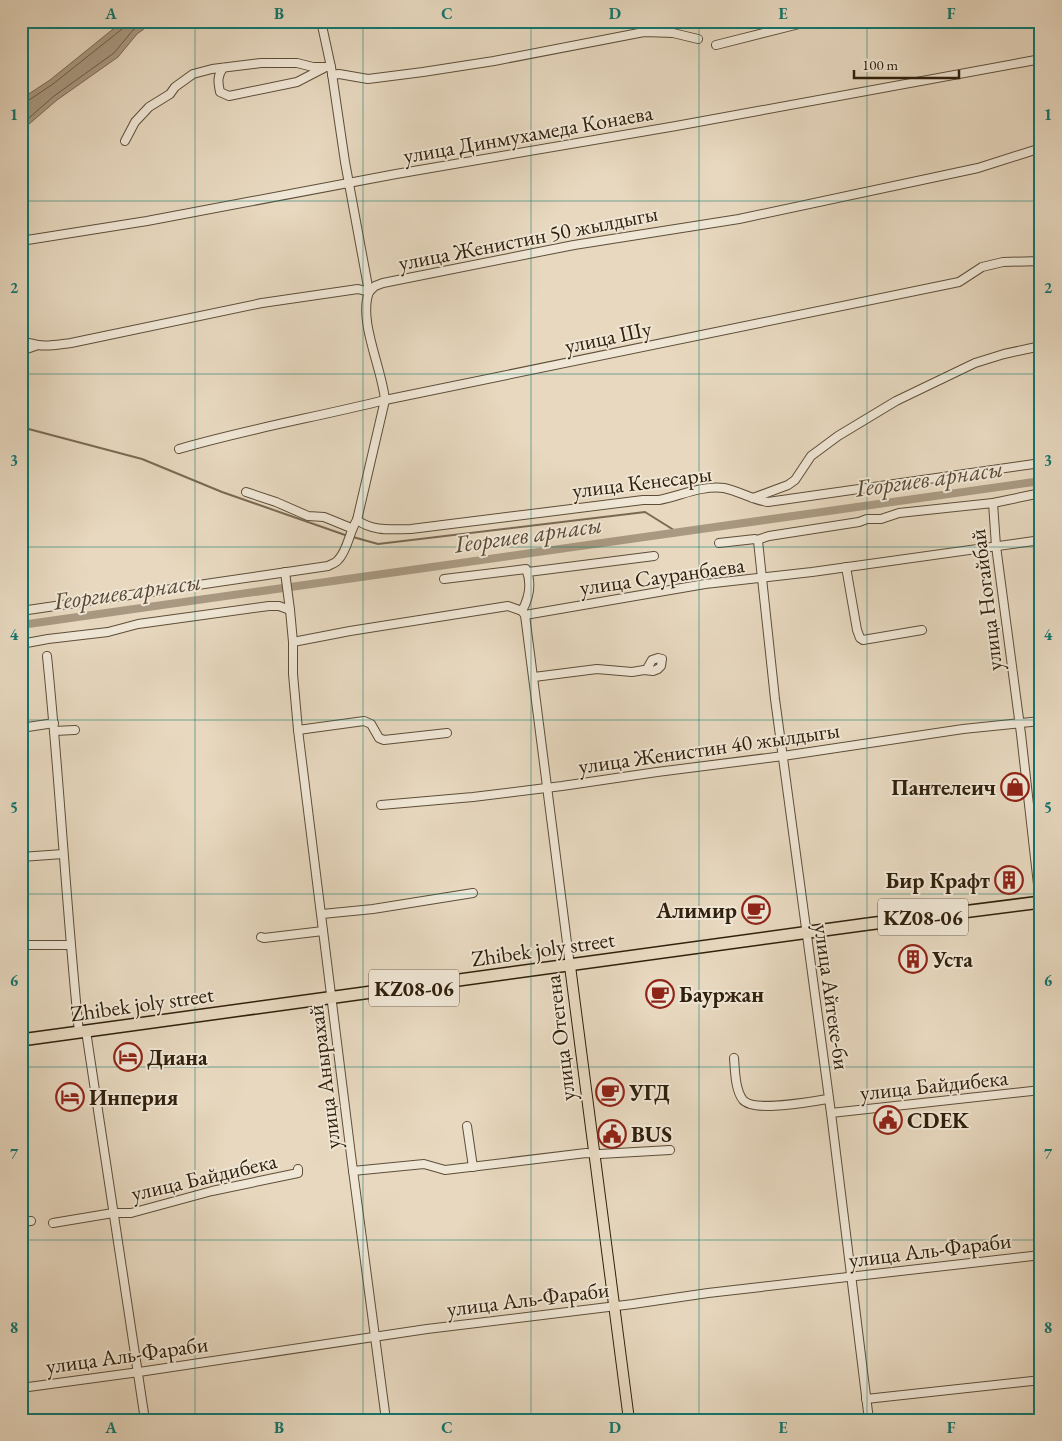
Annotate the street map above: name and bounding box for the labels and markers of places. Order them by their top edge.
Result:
shop icon: Пантелеич [1000,772,1030,802]
place label: Пантелеич [891,773,996,802]
building icon: Бир Крафт [994,865,1024,895]
place label: Бир Крафт [885,866,990,895]
cafe icon: Алимир [741,895,771,925]
place label: Алимир [655,896,737,925]
building icon: Уста [898,944,928,974]
place label: Уста [931,945,973,974]
cafe icon: Бауржан [645,979,675,1009]
place label: Бауржан [679,980,764,1009]
hotel icon: Диана [113,1042,143,1072]
place label: Диана [147,1043,208,1072]
cafe icon: УГД [595,1077,625,1107]
place label: УГД [628,1078,670,1107]
hotel icon: Инперия [55,1082,85,1112]
place label: Инперия [89,1083,179,1112]
public building icon: CDEK [873,1105,903,1135]
place label: CDEK [907,1106,969,1135]
public building icon: BUS [597,1119,627,1149]
place label: BUS [631,1120,672,1149]

